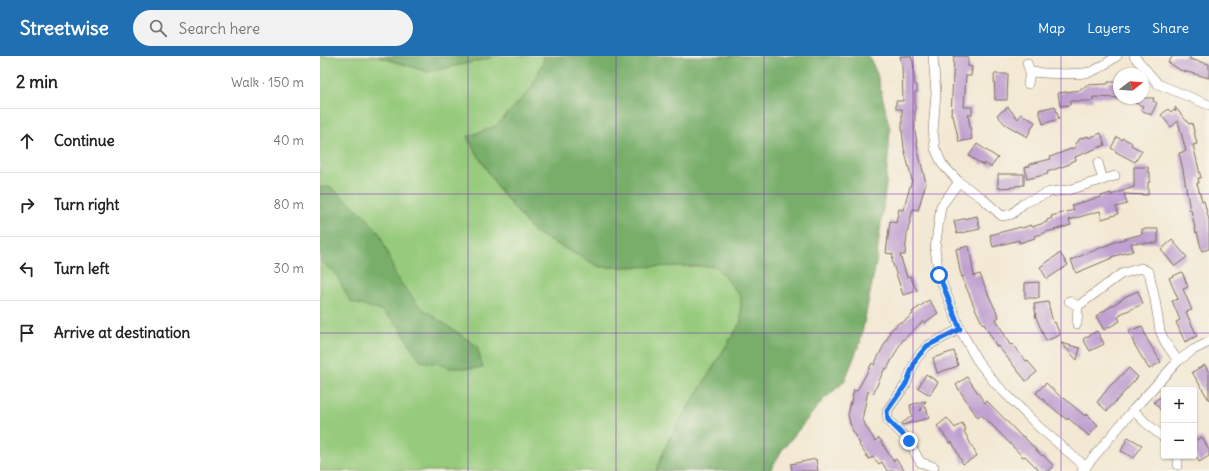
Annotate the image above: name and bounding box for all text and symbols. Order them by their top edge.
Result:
search box [133,10,413,46]
text: Streetwise [20,16,109,40]
icon: search [147,17,169,39]
text: Search here [179,19,260,38]
text: Map [1038,19,1065,37]
text: Layers [1087,19,1130,37]
text: Share [1152,19,1189,37]
north arrow [1113,68,1149,104]
text: 2 min [16,71,58,93]
text: Walk · 150 m [231,74,304,91]
icon: ahead [16,130,38,152]
text: Continue [54,131,115,150]
text: 40 m [273,132,304,149]
icon: right [16,194,38,216]
text: Turn right [54,195,119,214]
text: 80 m [273,196,304,213]
icon: left [16,258,38,280]
text: Turn left [54,259,109,278]
text: 30 m [274,260,304,277]
route start [930,266,948,284]
icon: arrive [16,322,38,344]
text: Arrive at destination [54,323,190,342]
map controls [1161,387,1197,459]
button: + [1161,387,1197,423]
button: − [1161,423,1197,459]
route end [900,432,918,450]

